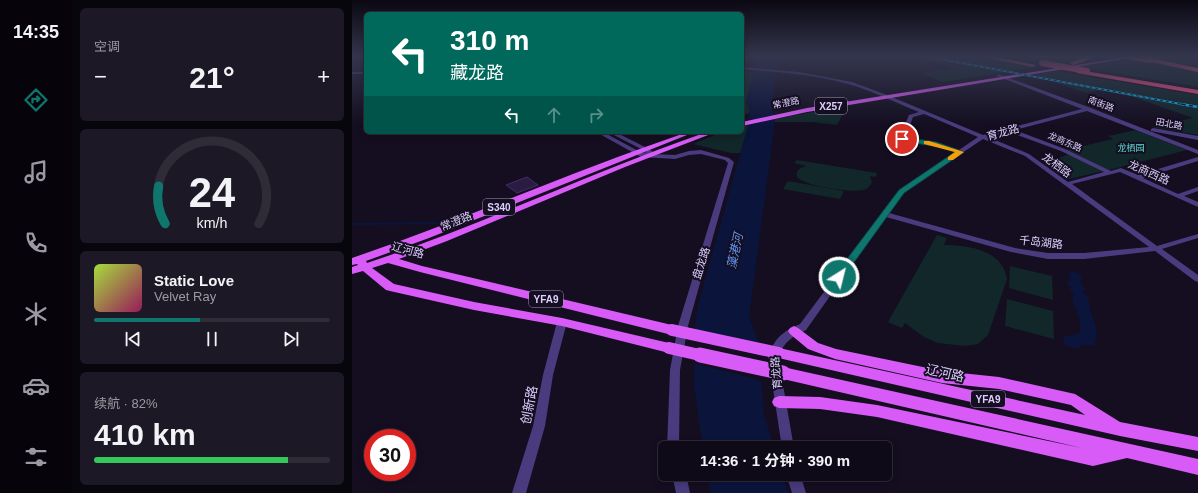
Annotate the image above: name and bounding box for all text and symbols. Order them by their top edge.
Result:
text: 14:35 [13,22,59,42]
text: 310 m [450,25,529,56]
icon: left [384,28,436,80]
text: 空调 [94,39,120,54]
text: 21° [189,61,235,94]
text: 藏龙路 [450,63,504,83]
text: − [94,64,107,89]
text: + [317,64,330,89]
icon: directions [22,86,50,114]
street label: 南街路 [1087,94,1115,114]
street label: 常澄路 [772,96,800,110]
road number: X257 [815,98,847,114]
icon: left [501,104,523,126]
icon: ahead [543,104,565,126]
icon: right [585,104,607,126]
street label: 田北路 [1155,117,1183,131]
pin [885,122,919,156]
street label: 育龙路 [986,122,1020,142]
icon: arrive [891,128,913,150]
street label: 龙商东路 [1046,129,1084,154]
park label: 龙栖园 [1117,142,1145,153]
street label: 龙栖路 [1040,150,1074,180]
icon: music [22,158,50,186]
street label: 龙商西路 [1126,158,1172,186]
text: 24 [189,169,235,216]
road number: S340 [483,199,515,215]
street label: 常澄路 [438,209,474,233]
text: km/h [197,214,228,230]
icon: phone [22,229,50,257]
water label: 藻港河 [724,230,746,270]
street label: 千岛湖路 [1018,234,1064,250]
street label: 辽河路 [391,240,425,260]
street label: 盘龙路 [690,245,712,281]
position arrow [818,256,860,298]
text: Static Love [154,272,234,289]
text: Velvet Ray [154,289,216,304]
road number: YFA9 [529,291,563,307]
icon: climate [22,300,50,328]
icon: previous [122,328,144,350]
icon: pause [201,328,223,350]
icon: next [280,328,302,350]
street label: 育龙路 [769,356,783,390]
street label: 辽河路 [924,361,966,385]
icon: car [22,372,50,400]
street label: 创新路 [518,384,540,426]
road number: YFA9 [971,391,1005,407]
text: 续航 · 82% [94,396,158,411]
text: 410 km [94,418,196,451]
speed limit sign: 30 [364,429,416,481]
icon: filters [22,443,50,471]
text: 14:36 · 1 分钟 · 390 m [700,452,850,469]

